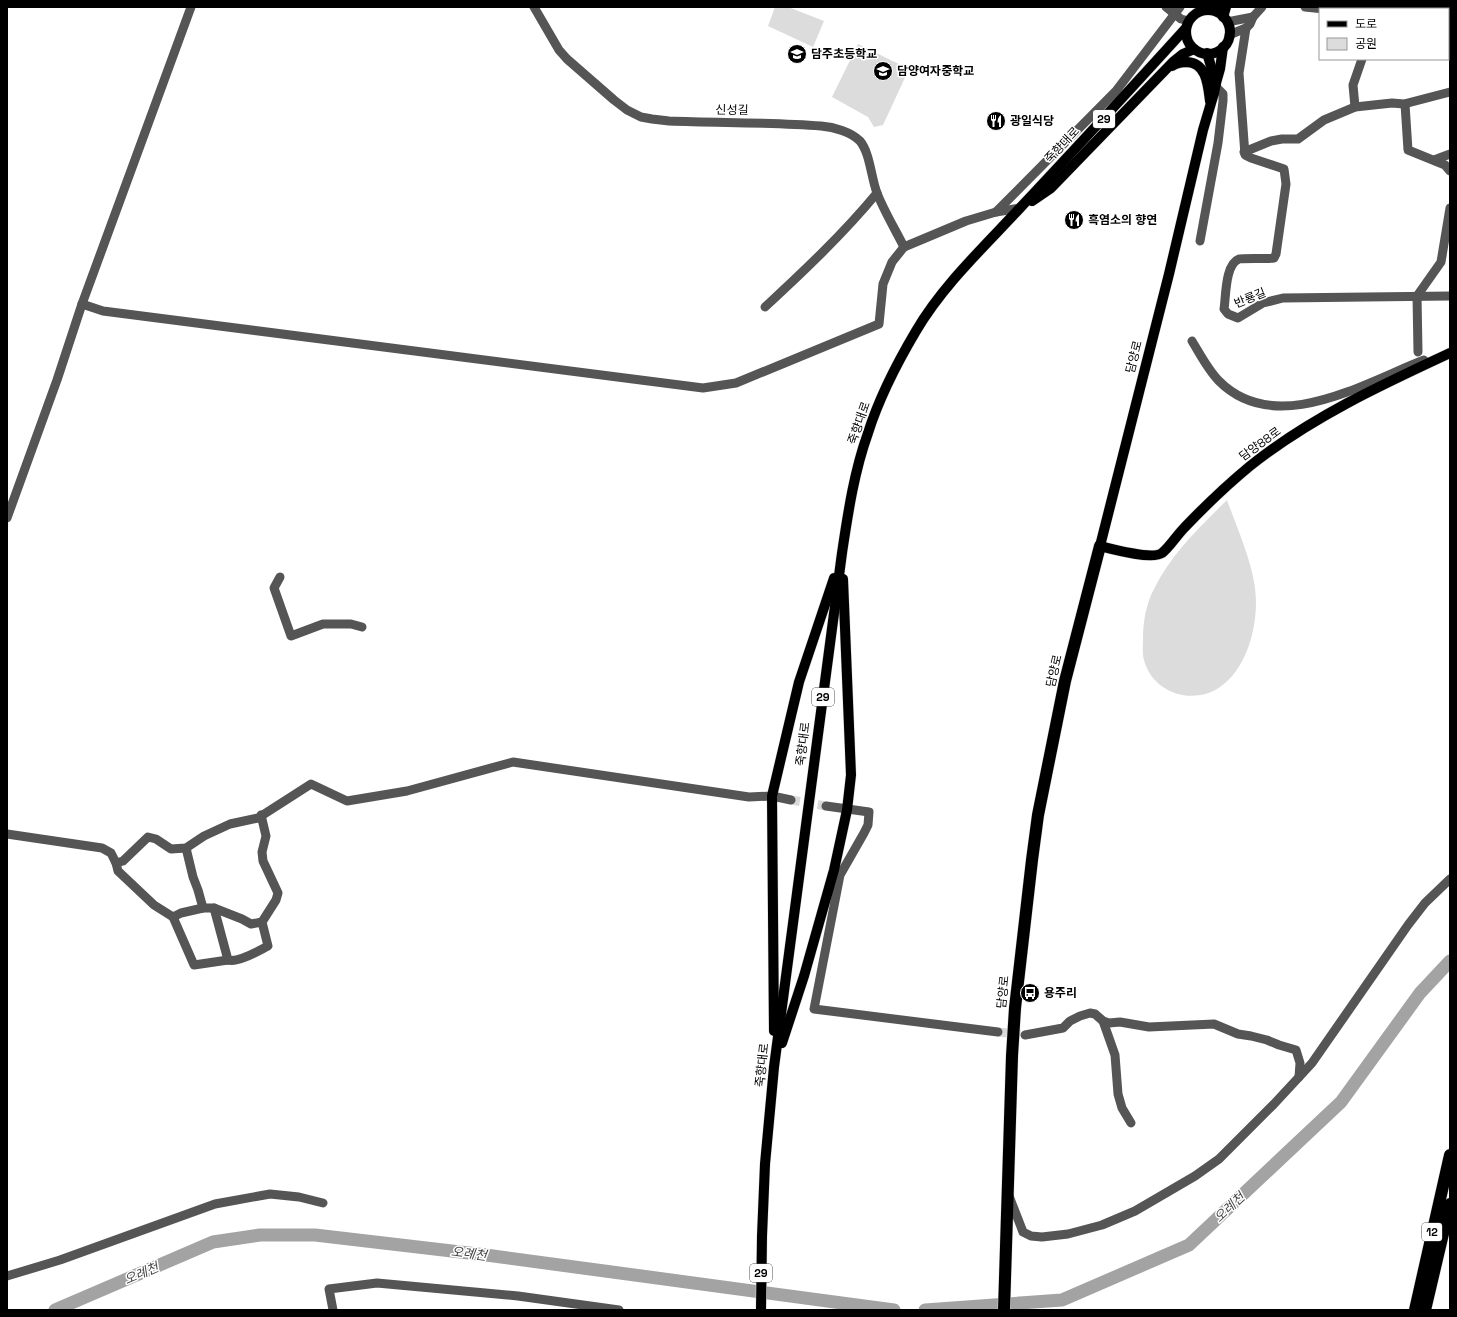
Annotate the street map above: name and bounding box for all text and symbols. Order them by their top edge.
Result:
legend [1319,8,1449,60]
text: 도로 [1355,16,1377,32]
text: 공원 [1355,36,1377,52]
school or university icon: 담주초등학교 [786,43,808,65]
place label: 담주초등학교 [811,46,877,62]
school or university icon: 담양여자중학교 [872,60,894,82]
place label: 담양여자중학교 [897,63,974,79]
street label: 신성길 [715,102,749,118]
restaurant icon: 광일식당 [985,110,1007,132]
road number: 29 [1093,110,1115,128]
place label: 광일식당 [1010,113,1054,129]
street label: 죽향대로 [1041,123,1083,167]
restaurant icon: 흑염소의 향연 [1063,209,1085,231]
place label: 흑염소의 향연 [1088,212,1157,228]
street label: 반룡길 [1232,284,1268,312]
street label: 담양로 [1122,339,1146,375]
street label: 죽향대로 [844,400,874,446]
street label: 담양88로 [1236,423,1284,465]
street label: 담양로 [1042,653,1066,689]
road number: 29 [812,688,834,706]
street label: 죽향대로 [792,721,814,767]
street label: 담양로 [993,975,1013,1009]
bus stop icon: 용주리 [1019,982,1041,1004]
place label: 용주리 [1044,985,1077,1001]
street label: 죽향대로 [752,1042,772,1088]
water label: 오례천 [1210,1188,1249,1226]
road number: 12 [1422,1223,1442,1241]
water label: 오례천 [450,1243,489,1264]
water label: 오례천 [121,1258,162,1288]
road number: 29 [750,1264,772,1282]

